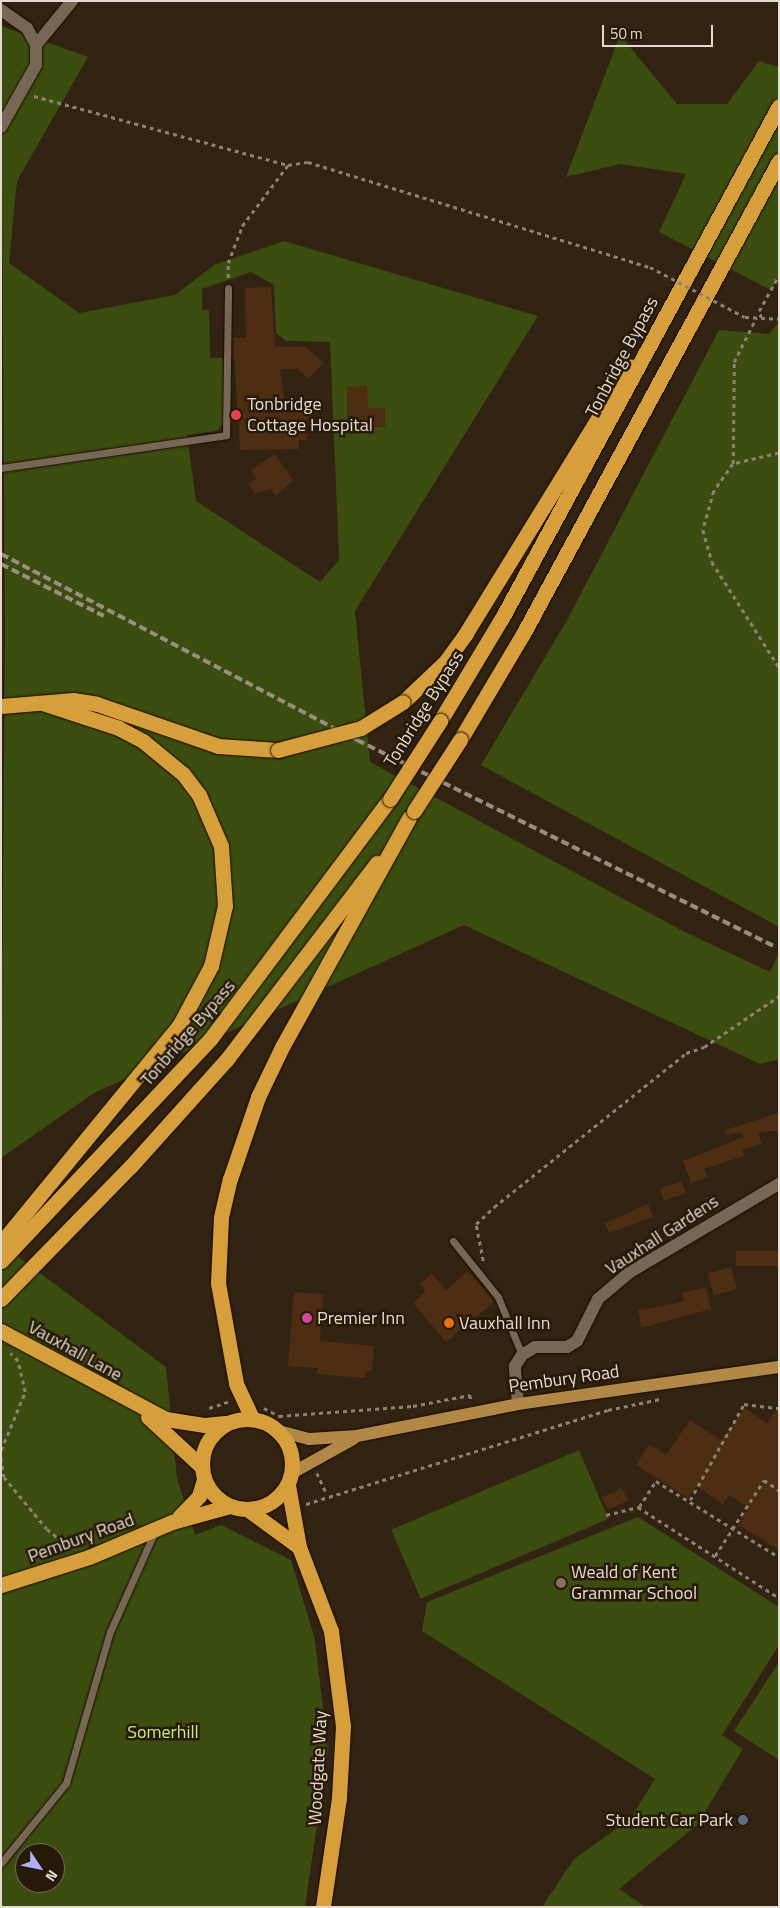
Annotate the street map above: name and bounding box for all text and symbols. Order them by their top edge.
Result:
scale bar [605,15,716,47]
text: 50 m [610,22,643,45]
street label: Tonbridge Bypass [581,293,663,421]
place label: Tonbridge Cottage Hospital [247,394,373,436]
marker: Tonbridge Cottage Hospital [229,408,243,422]
street label: Tonbridge Bypass [379,647,469,771]
street label: Tonbridge Bypass [136,976,240,1090]
street label: Vauxhall Gardens [601,1190,723,1280]
place label: Premier Inn [317,1307,405,1329]
marker: Premier Inn [301,1312,313,1324]
place label: Vauxhall Inn [459,1312,550,1334]
street label: Vauxhall Lane [24,1316,126,1386]
marker: Vauxhall Inn [443,1317,455,1329]
street label: Pembury Road [507,1361,621,1397]
street label: Pembury Road [25,1509,137,1567]
place label: Weald of Kent Grammar School [571,1562,697,1605]
marker: Weald of Kent Grammar School [555,1577,567,1589]
street label: Woodgate Way [304,1710,332,1826]
park label: Somerhill [127,1721,199,1743]
place label: Student Car Park [606,1809,733,1831]
marker: Student Car Park [737,1814,749,1826]
north arrow [15,1843,65,1893]
text: N [41,1866,63,1886]

